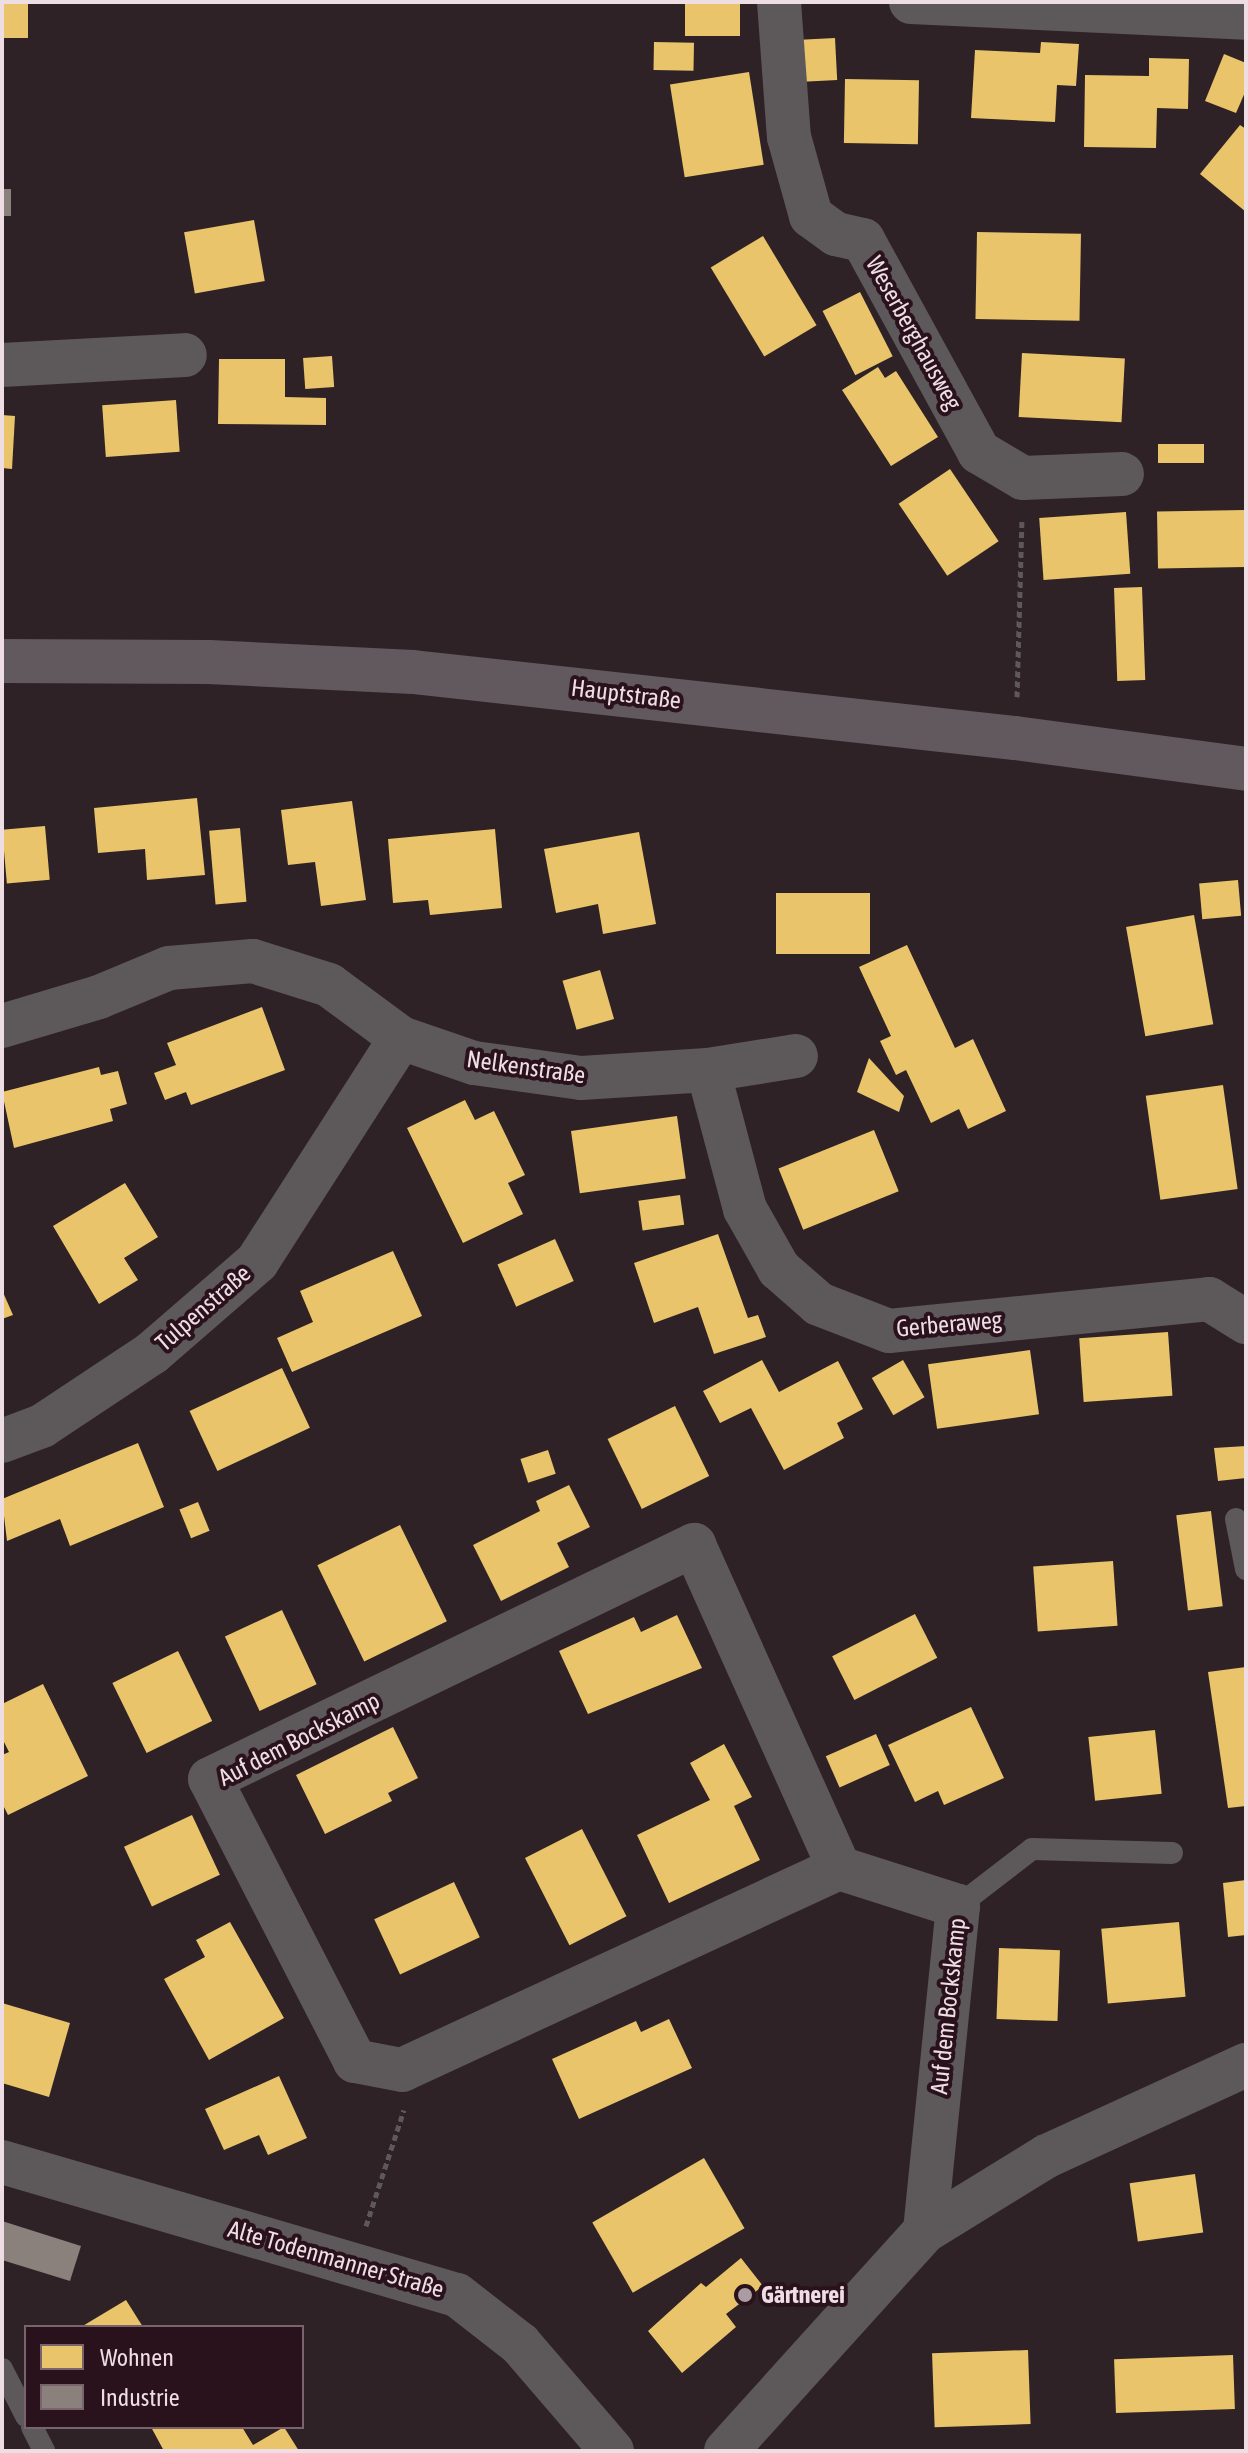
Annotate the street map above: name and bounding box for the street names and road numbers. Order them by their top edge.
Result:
street label: Weserberghausweg [860,251,968,415]
street label: Hauptstraße [570,673,682,715]
street label: Nelkenstraße [465,1044,587,1090]
street label: Tulpenstraße [150,1259,256,1357]
street label: Gerberaweg [895,1305,1003,1343]
street label: Auf dem Bockskamp [214,1686,384,1792]
street label: Auf dem Bockskamp [924,1916,972,2096]
street label: Alte Todenmanner Straße [225,2214,447,2304]

